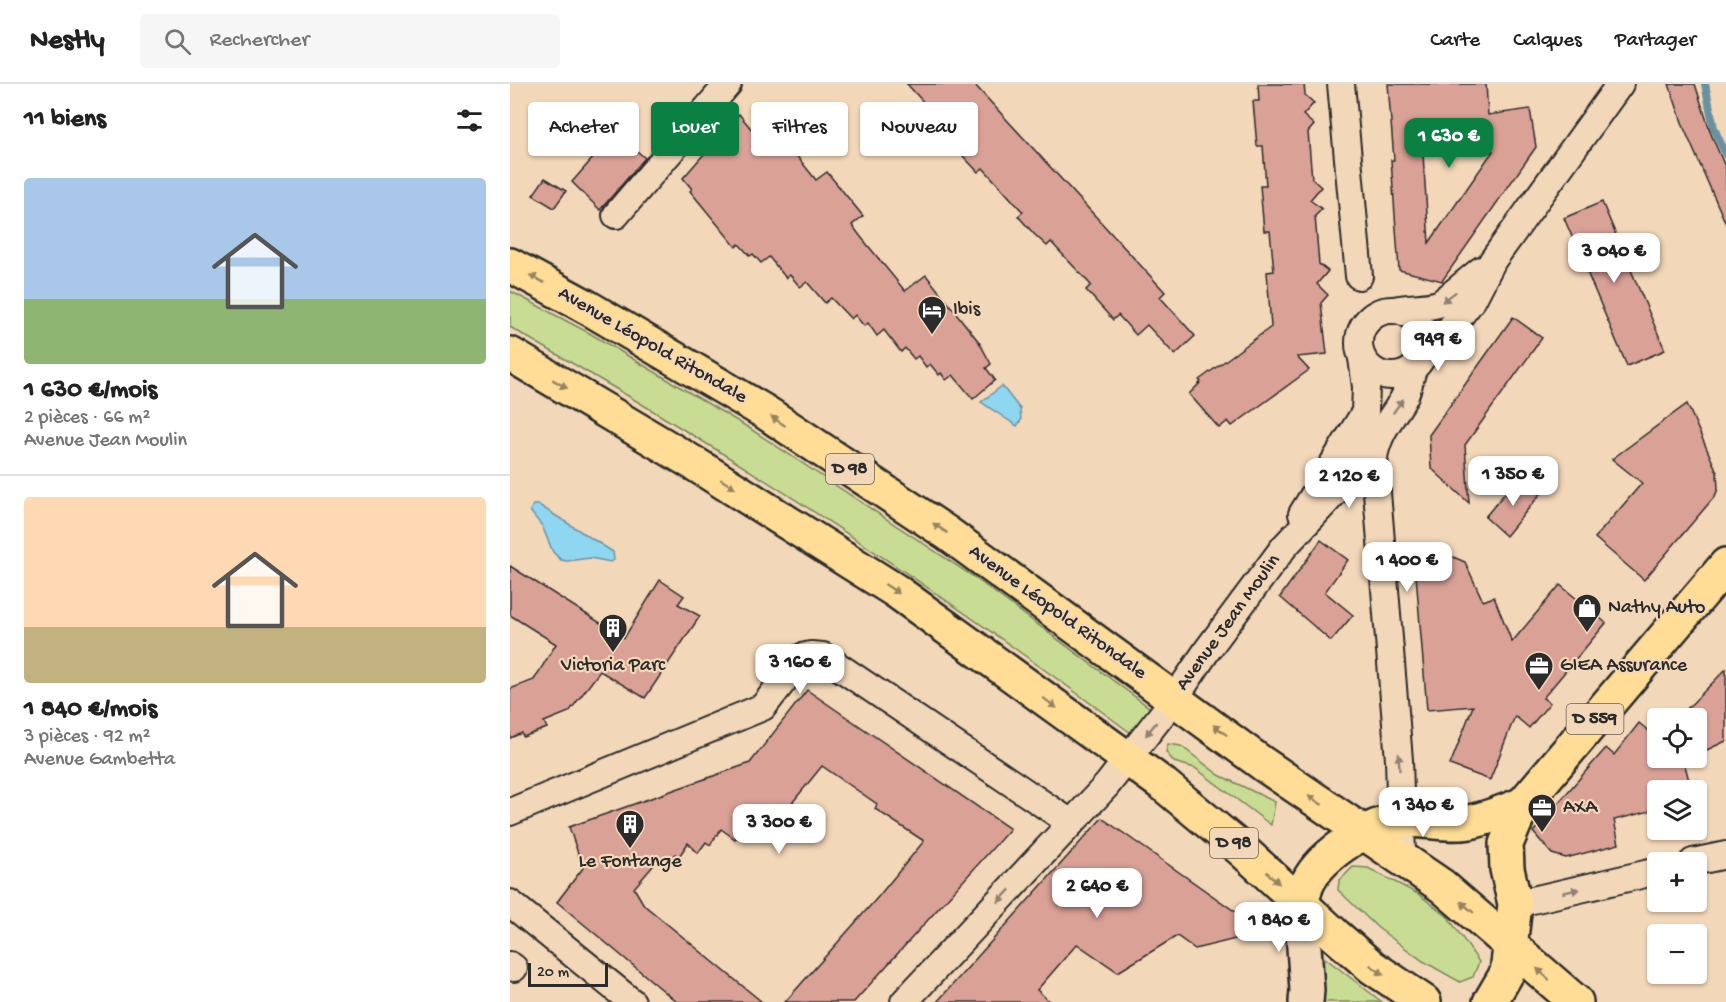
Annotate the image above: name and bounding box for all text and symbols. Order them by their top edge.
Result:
search box [140,14,560,68]
text: Nestly [30,25,104,58]
icon: search [161,25,194,58]
text: Rechercher [209,28,309,54]
text: Carte [1430,29,1480,54]
text: Calques [1513,29,1582,54]
text: Partager [1615,29,1696,54]
chip: Acheter [528,102,639,156]
chip: Louer [651,102,739,156]
chip: Filtres [751,102,848,156]
chip: Nouveau [860,102,978,156]
icon: filters [453,104,486,137]
text: 11 biens [24,105,106,136]
pin: 1 630 € [1394,118,1504,169]
text: 1 630 € [1418,126,1480,149]
icon: home [201,217,309,325]
pin: 3 040 € [1559,233,1669,284]
text: 3 040 € [1582,241,1646,264]
one-way arrow [528,274,545,284]
street label: Avenue Léopold Ritondale [553,282,751,410]
one-way arrow [1441,290,1456,302]
hotel icon: Ibis [916,294,948,336]
place label: Ibis [953,299,981,322]
pin: 949 € [1396,321,1480,372]
text: 949 € [1415,329,1461,352]
text: 1 630 €/mois [24,376,157,407]
one-way arrow [552,378,568,389]
one-way arrow [1392,399,1404,415]
text: 2 pièces · 66 m² [24,407,150,430]
one-way arrow [769,415,786,426]
text: Avenue Jean Moulin [24,430,187,453]
road number: D 98 [826,454,874,484]
pin: 1 350 € [1458,456,1568,507]
pin: 2 120 € [1294,458,1404,509]
text: 1 350 € [1482,464,1544,487]
text: 2 120 € [1319,466,1379,489]
one-way arrow [719,478,735,490]
one-way arrow [932,523,948,534]
icon: home [201,536,309,644]
street label: Avenue Léopold Ritondale [964,541,1151,686]
pin: 1 400 € [1352,542,1462,593]
street label: Avenue Jean Moulin [1172,550,1287,696]
text: 1 400 € [1376,550,1438,573]
one-way arrow [884,583,900,594]
shop icon: Nathy Auto [1571,592,1603,634]
place label: Nathy Auto [1608,597,1705,620]
building icon: Victoria Parc [597,612,629,654]
pin: 3 160 € [745,644,855,695]
office icon: GIEA Assurance [1523,650,1555,692]
text: 3 160 € [769,652,831,675]
place label: Victoria Parc [560,655,666,678]
place label: GIEA Assurance [1560,655,1688,678]
text: 1 840 €/mois [24,695,157,726]
one-way arrow [1042,697,1057,709]
road number: D 559 [1566,704,1624,734]
map controls [1647,708,1707,984]
button: locate [1647,708,1707,768]
one-way arrow [1146,721,1158,736]
one-way arrow [1212,725,1227,737]
text: 3 pièces · 92 m² [24,726,151,749]
text: Avenue Gambetta [24,749,175,772]
one-way arrow [1394,752,1403,771]
button: layers [1647,780,1707,840]
pin: 1 340 € [1368,787,1478,838]
office icon: AXA [1526,792,1558,834]
one-way arrow [1307,794,1324,805]
text: 1 340 € [1393,795,1453,818]
place label: AXA [1563,797,1598,820]
pin: 3 300 € [724,804,834,855]
building icon: Le Fontange [614,808,646,850]
text: 3 300 € [747,812,811,835]
road number: D 98 [1210,828,1258,858]
place label: Le Fontange [579,851,682,874]
button: + [1647,852,1707,912]
pin: 2 640 € [1042,868,1152,919]
one-way arrow [1265,871,1280,885]
text: 2 640 € [1066,876,1128,899]
one-way arrow [1562,886,1581,895]
one-way arrow [997,888,1011,902]
one-way arrow [1460,901,1475,914]
pin: 1 840 € [1224,902,1334,953]
text: 1 840 € [1248,910,1310,933]
button: − [1647,924,1707,984]
scale bar [528,960,608,988]
one-way arrow [1369,963,1385,975]
text: 20 m [537,964,569,983]
one-way arrow [1536,968,1551,981]

